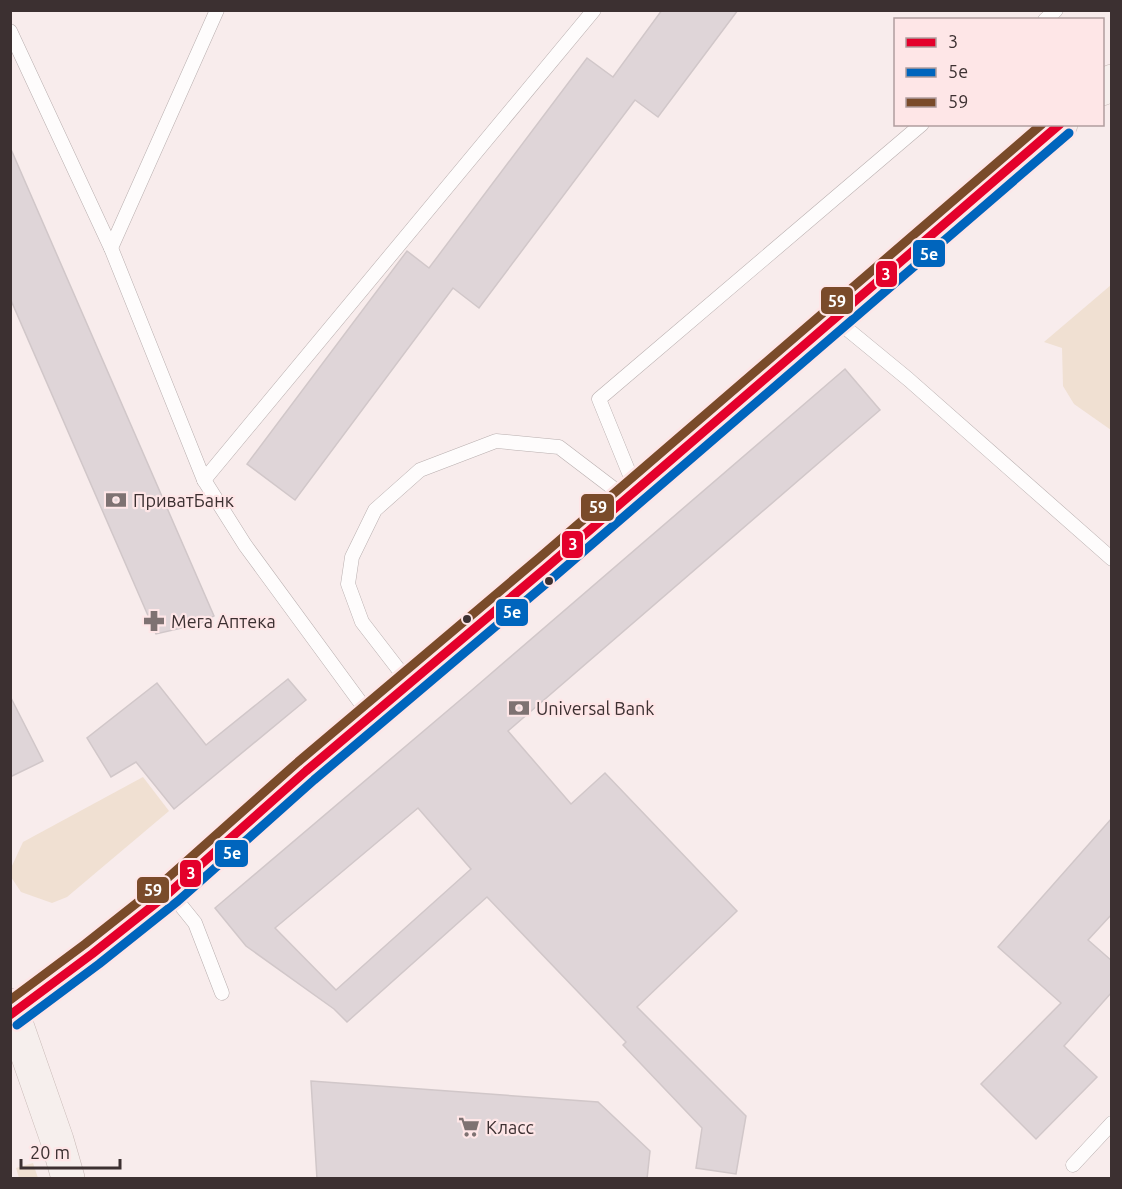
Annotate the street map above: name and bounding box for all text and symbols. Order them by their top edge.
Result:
legend [894,18,1104,126]
text: 3 [948,31,958,51]
text: 5е [948,61,968,81]
text: 59 [948,91,968,111]
line badge: 5е [912,239,946,268]
text: 5е [920,245,938,263]
line badge: 3 [875,260,898,288]
text: 3 [881,265,891,283]
line badge: 59 [820,286,854,315]
text: 59 [828,292,846,310]
bank icon: ПриватБанк [104,488,128,512]
place label: ПриватБанк [133,490,234,510]
line badge: 59 [580,493,615,522]
text: 59 [589,498,607,516]
line badge: 3 [561,530,584,559]
text: 3 [568,535,578,553]
unlabelled marker [543,575,555,587]
line badge: 5е [495,598,529,627]
text: 5е [503,603,521,621]
pharmacy icon: Мега Аптека [142,609,166,633]
place label: Мега Аптека [171,611,276,631]
unlabelled marker [461,613,473,625]
bank icon: Universal Bank [507,696,531,720]
place label: Universal Bank [536,698,654,718]
line badge: 5е [214,839,249,868]
text: 5е [223,844,241,862]
line badge: 3 [179,859,202,888]
text: 3 [186,864,196,882]
line badge: 59 [136,876,170,904]
text: 59 [144,881,162,899]
supermarket icon: Класс [457,1115,481,1139]
place label: Класс [486,1117,534,1137]
scale bar [21,1132,120,1170]
text: 20 m [30,1142,70,1162]

